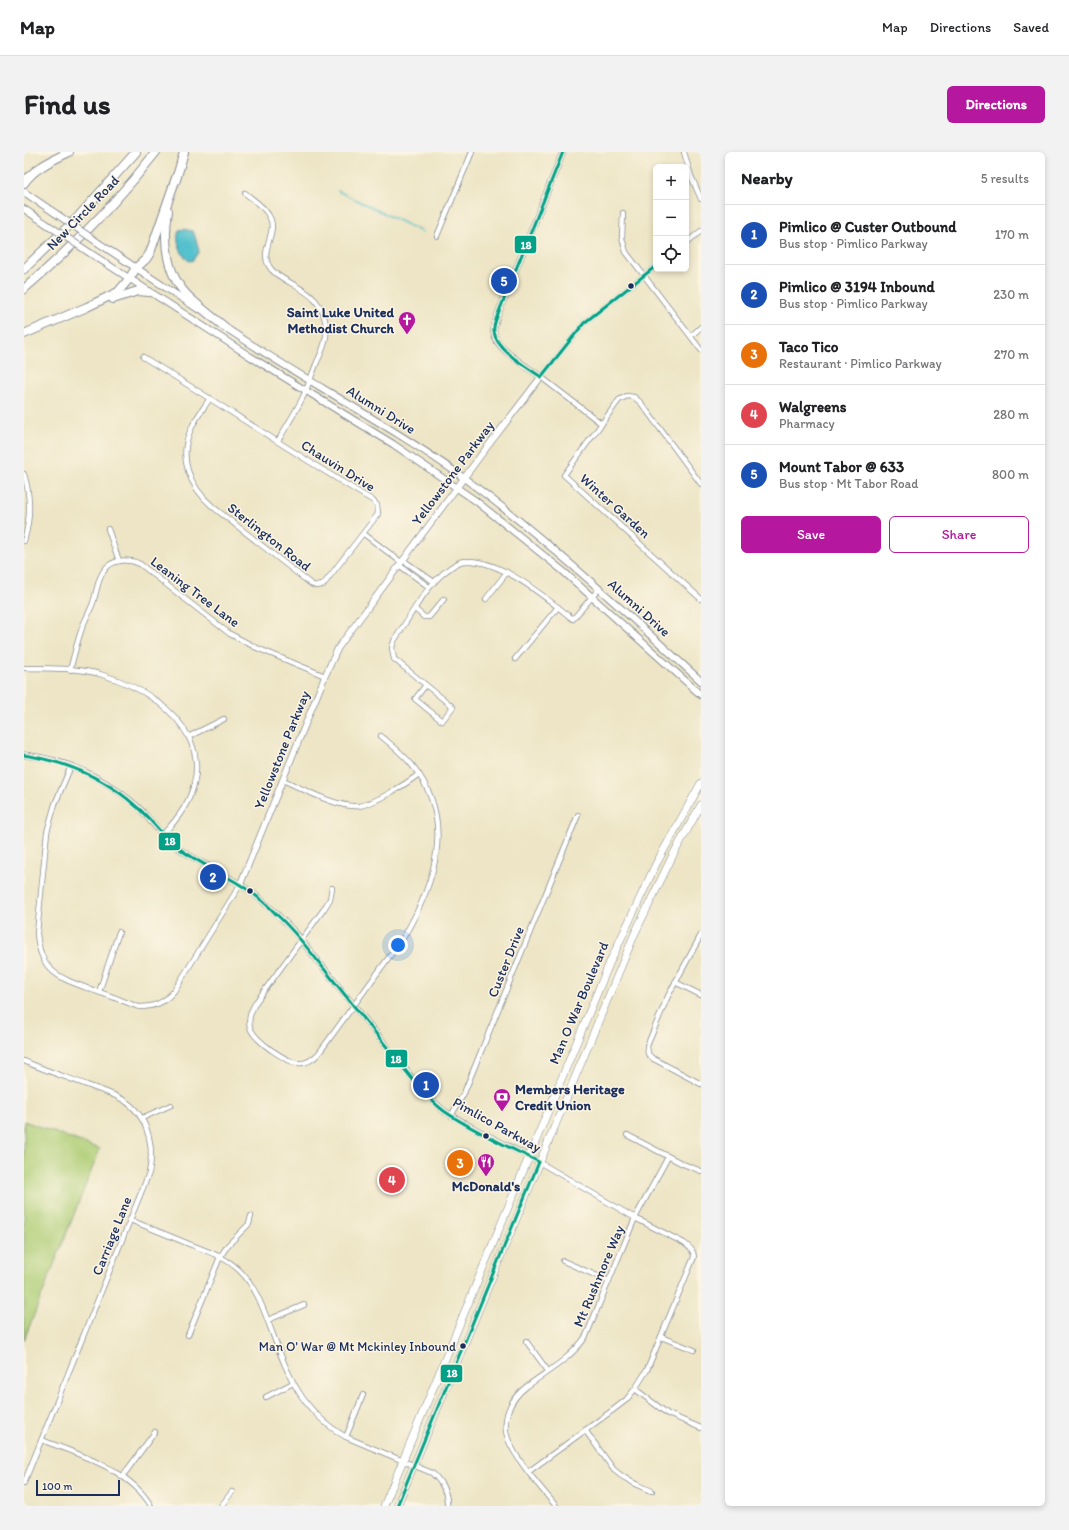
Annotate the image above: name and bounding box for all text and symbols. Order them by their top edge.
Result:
text: Map [20,16,55,39]
text: Map [882,19,908,36]
text: Directions [930,19,991,36]
text: Saved [1013,19,1049,36]
button: Directions [947,86,1045,123]
text: Find us [24,87,111,121]
map controls [653,164,689,272]
button: + [653,164,689,200]
text: Nearby [741,168,793,188]
text: 5 results [981,171,1029,186]
street label: New Circle Road [43,172,123,254]
button: − [653,200,689,236]
text: Pimlico @ Custer Outbound [779,218,957,236]
text: 1 [751,227,757,242]
text: 170 m [995,227,1029,242]
line badge: 18 [514,235,537,254]
button: locate [653,236,689,272]
text: Bus stop · Pimlico Parkway [779,236,928,251]
text: 18 [520,239,532,252]
pin: 5 [491,266,517,296]
text: Pimlico @ 3194 Inbound [779,278,935,296]
unlabelled marker [626,281,636,291]
text: 2 [751,287,757,302]
text: 230 m [993,287,1029,302]
text: Bus stop · Pimlico Parkway [779,296,928,311]
place label: Saint Luke United Methodist Church [287,304,395,337]
church icon: Saint Luke United Methodist Church [397,310,417,335]
text: Taco Tico [779,338,839,356]
text: 3 [750,347,758,362]
text: 270 m [994,347,1029,362]
text: Restaurant · Pimlico Parkway [779,356,942,371]
street label: Alumni Drive [343,382,419,438]
text: Walgreens [779,398,846,416]
text: 4 [750,407,758,422]
text: 280 m [993,407,1029,422]
text: Pharmacy [779,416,835,431]
street label: Yellowstone Parkway [408,417,498,529]
street label: Chauvin Drive [298,436,378,496]
text: Mount Tabor @ 633 [779,458,904,476]
text: 5 [751,467,757,482]
text: 800 m [992,467,1029,482]
street label: Winter Garden [576,470,654,542]
text: Bus stop · Mt Tabor Road [779,476,919,491]
street label: Sterlington Road [224,499,314,575]
button: Save [741,516,881,553]
button: Share [889,516,1029,553]
street label: Leaning Tree Lane [147,553,243,631]
street label: Alumni Drive [604,576,674,641]
street label: Yellowstone Parkway [250,688,314,812]
line badge: 18 [158,832,181,851]
text: 18 [164,835,176,848]
pin: 2 [200,862,226,892]
unlabelled marker [245,886,255,896]
street label: Custer Drive [484,924,528,1000]
your location [388,935,408,955]
street label: Man O War Boulevard [546,939,613,1067]
line badge: 18 [385,1049,408,1068]
text: 18 [390,1053,402,1066]
pin: 1 [413,1070,439,1100]
place label: Members Heritage Credit Union [515,1081,625,1114]
bank icon: Members Heritage Credit Union [492,1087,512,1112]
street label: Pimlico Parkway [450,1094,544,1156]
unlabelled marker [481,1131,491,1141]
pin: 3 [447,1148,473,1178]
restaurant icon: McDonald's [476,1152,496,1177]
pin: 4 [379,1165,405,1195]
place label: McDonald's [452,1178,520,1195]
street label: Carriage Lane [88,1194,136,1278]
street label: Mt Rushmore Way [570,1222,628,1329]
place label: Man O' War @ Mt Mckinley Inbound [259,1339,456,1354]
marker: Man O' War @ Mt Mckinley Inbound [458,1341,468,1351]
line badge: 18 [440,1364,463,1383]
text: 18 [446,1367,458,1380]
scale bar [36,1478,120,1497]
text: 100 m [42,1480,72,1493]

